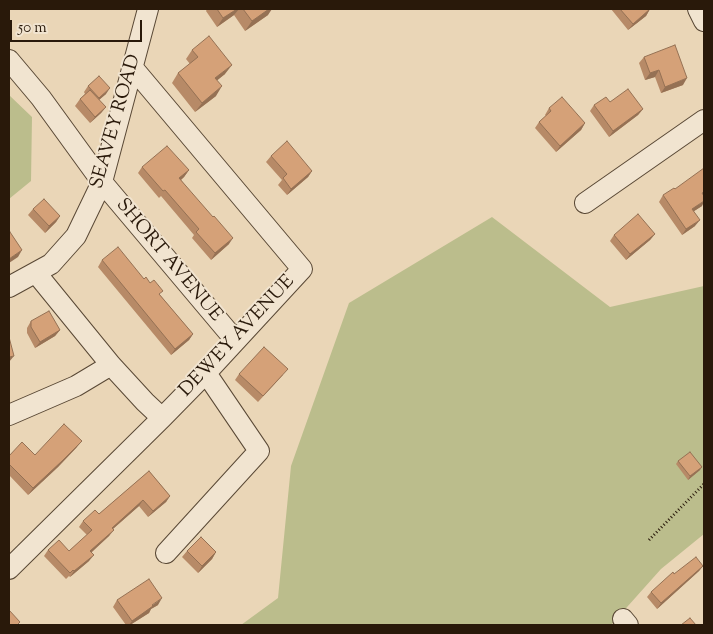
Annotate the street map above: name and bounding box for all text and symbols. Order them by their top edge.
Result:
scale bar [12,10,145,42]
text: 50 m [18,18,47,39]
street label: SEAVEY ROAD [87,52,147,192]
street label: SHORT AVENUE [110,195,226,327]
street label: DEWEY AVENUE [176,271,300,403]

